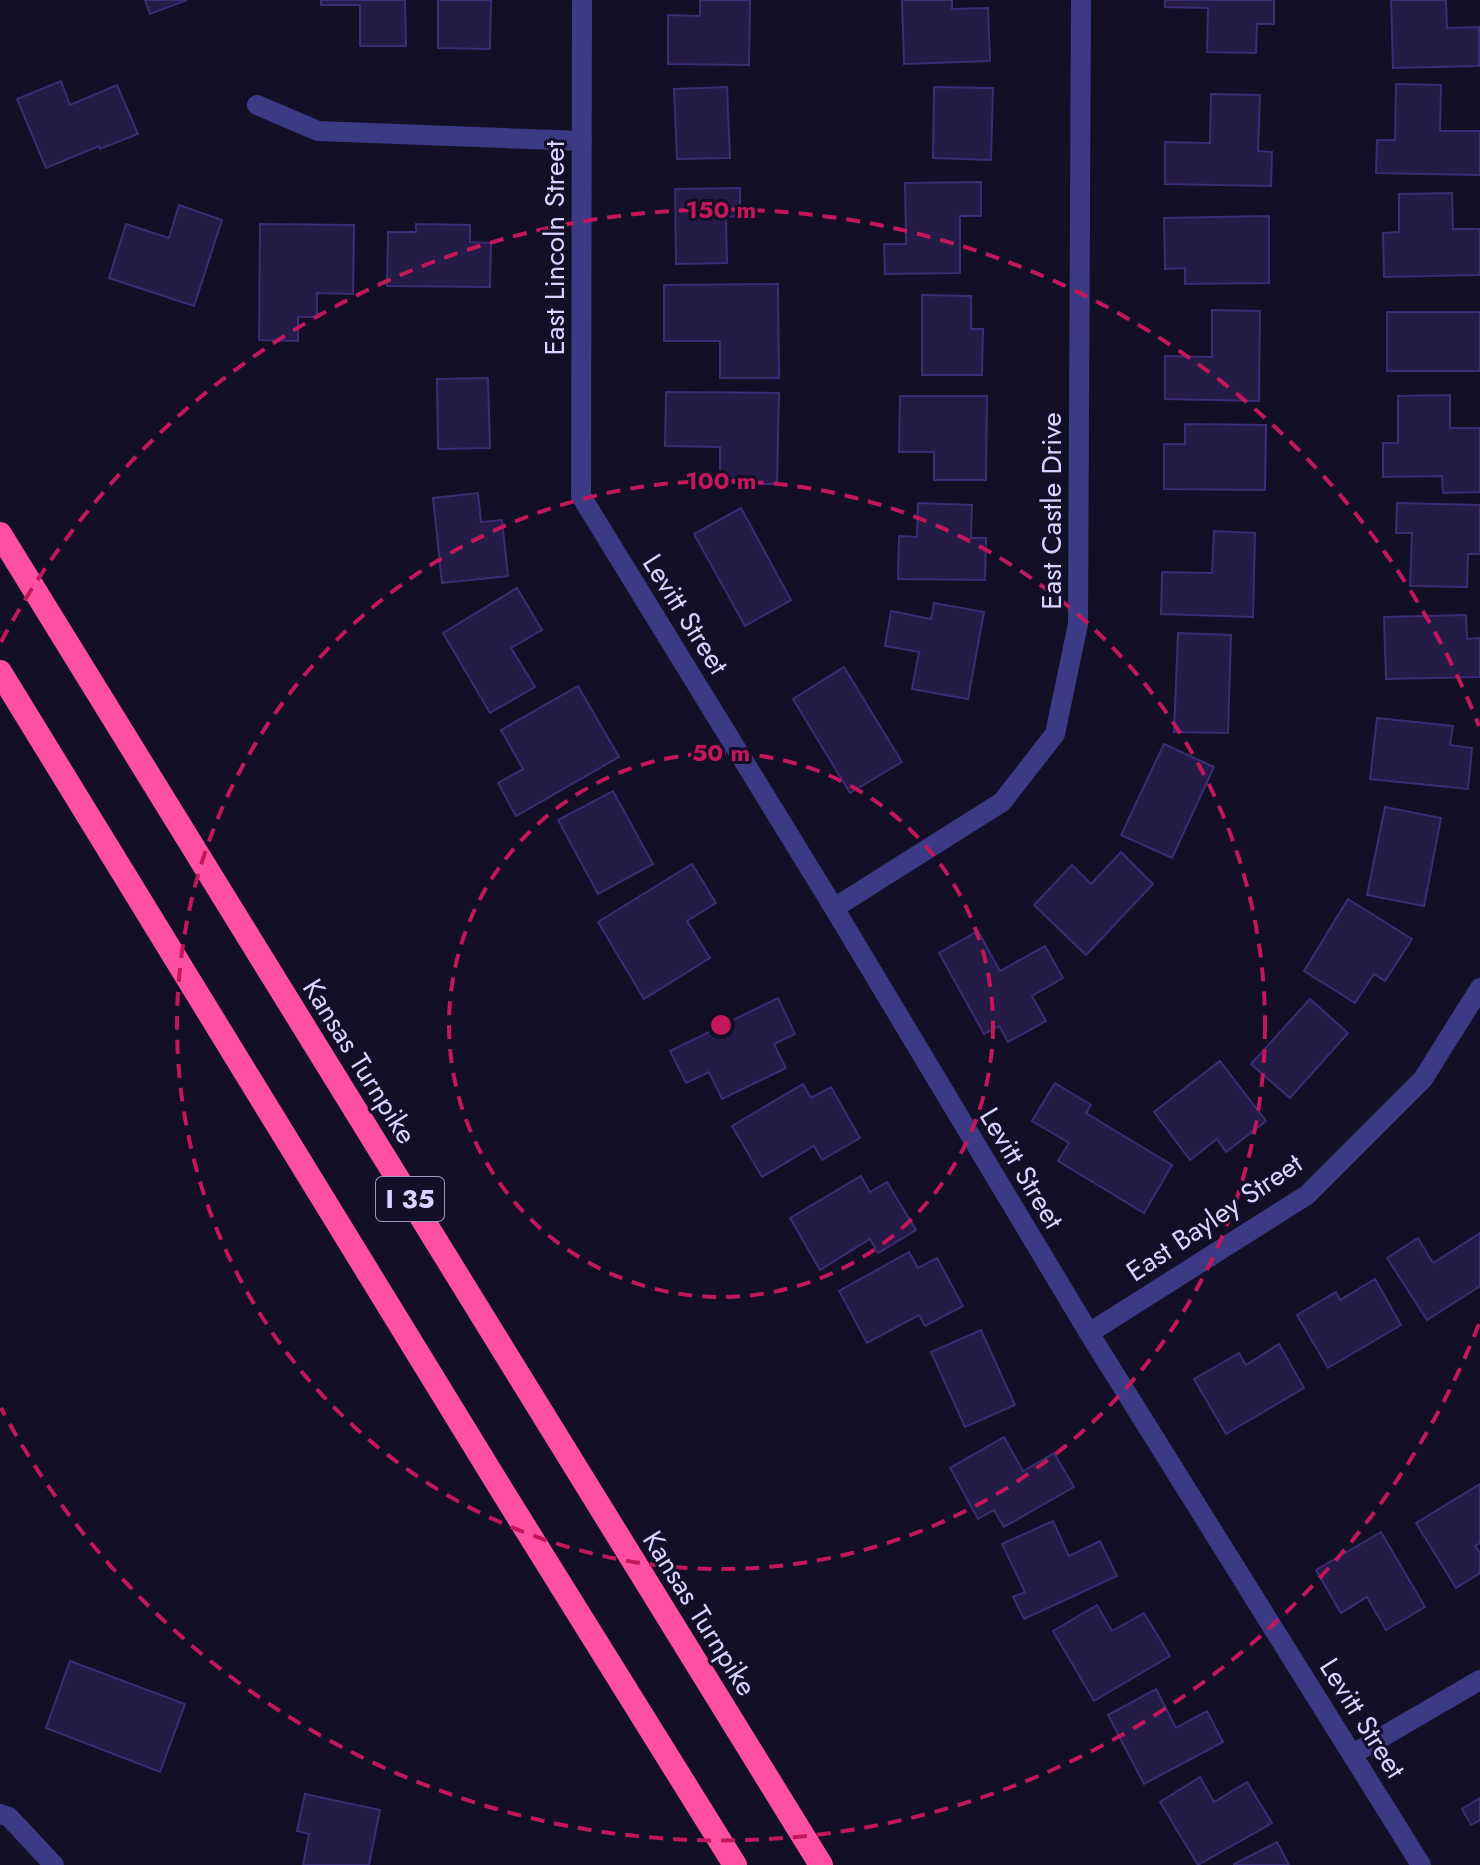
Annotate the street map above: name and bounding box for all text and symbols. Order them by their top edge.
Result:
street label: East Lincoln Street [534,140,575,355]
text: 150 m [686,192,756,227]
street label: East Castle Drive [1031,412,1072,610]
text: 100 m [686,463,756,498]
street label: Levitt Street [632,546,739,683]
text: 50 m [692,735,750,770]
street label: Kansas Turnpike [292,971,427,1152]
centre of rings [707,1011,735,1039]
street label: Levitt Street [969,1100,1074,1237]
street label: East Bayley Street [1118,1143,1311,1292]
road number: I 35 [376,1177,444,1221]
street label: Kansas Turnpike [632,1523,767,1704]
street label: Levitt Street [1309,1650,1416,1787]

